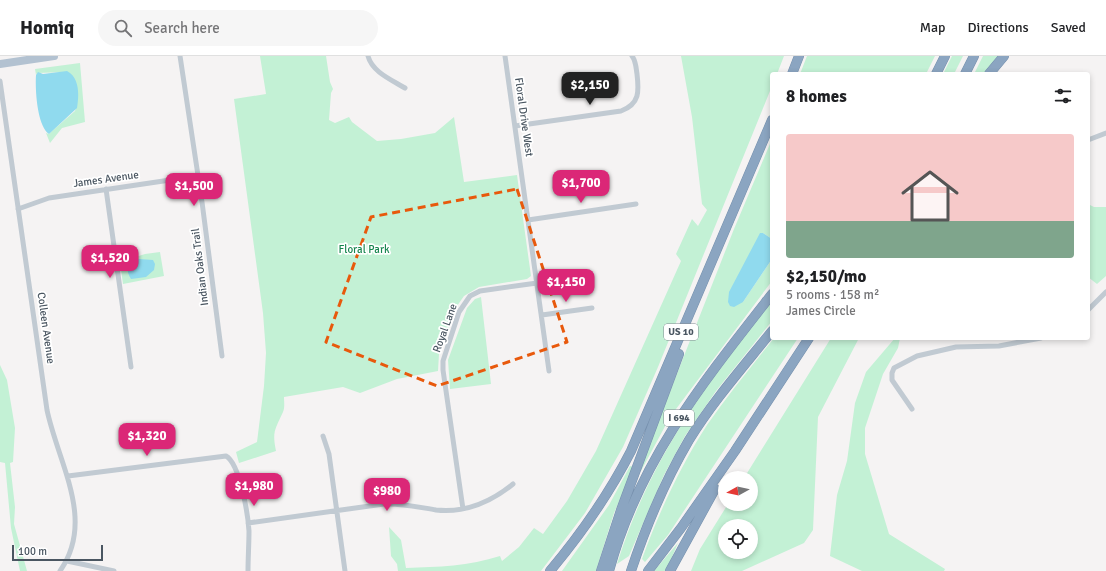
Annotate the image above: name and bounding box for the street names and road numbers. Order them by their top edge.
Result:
street label: Floral Drive West [512,77,536,158]
street label: James Avenue [72,168,140,190]
street label: Indian Oaks Trail [189,227,211,307]
street label: Colleen Avenue [35,291,57,365]
street label: Royal Lane [430,302,460,354]
road number: US 10 [664,324,698,340]
road number: I 694 [664,410,694,426]

